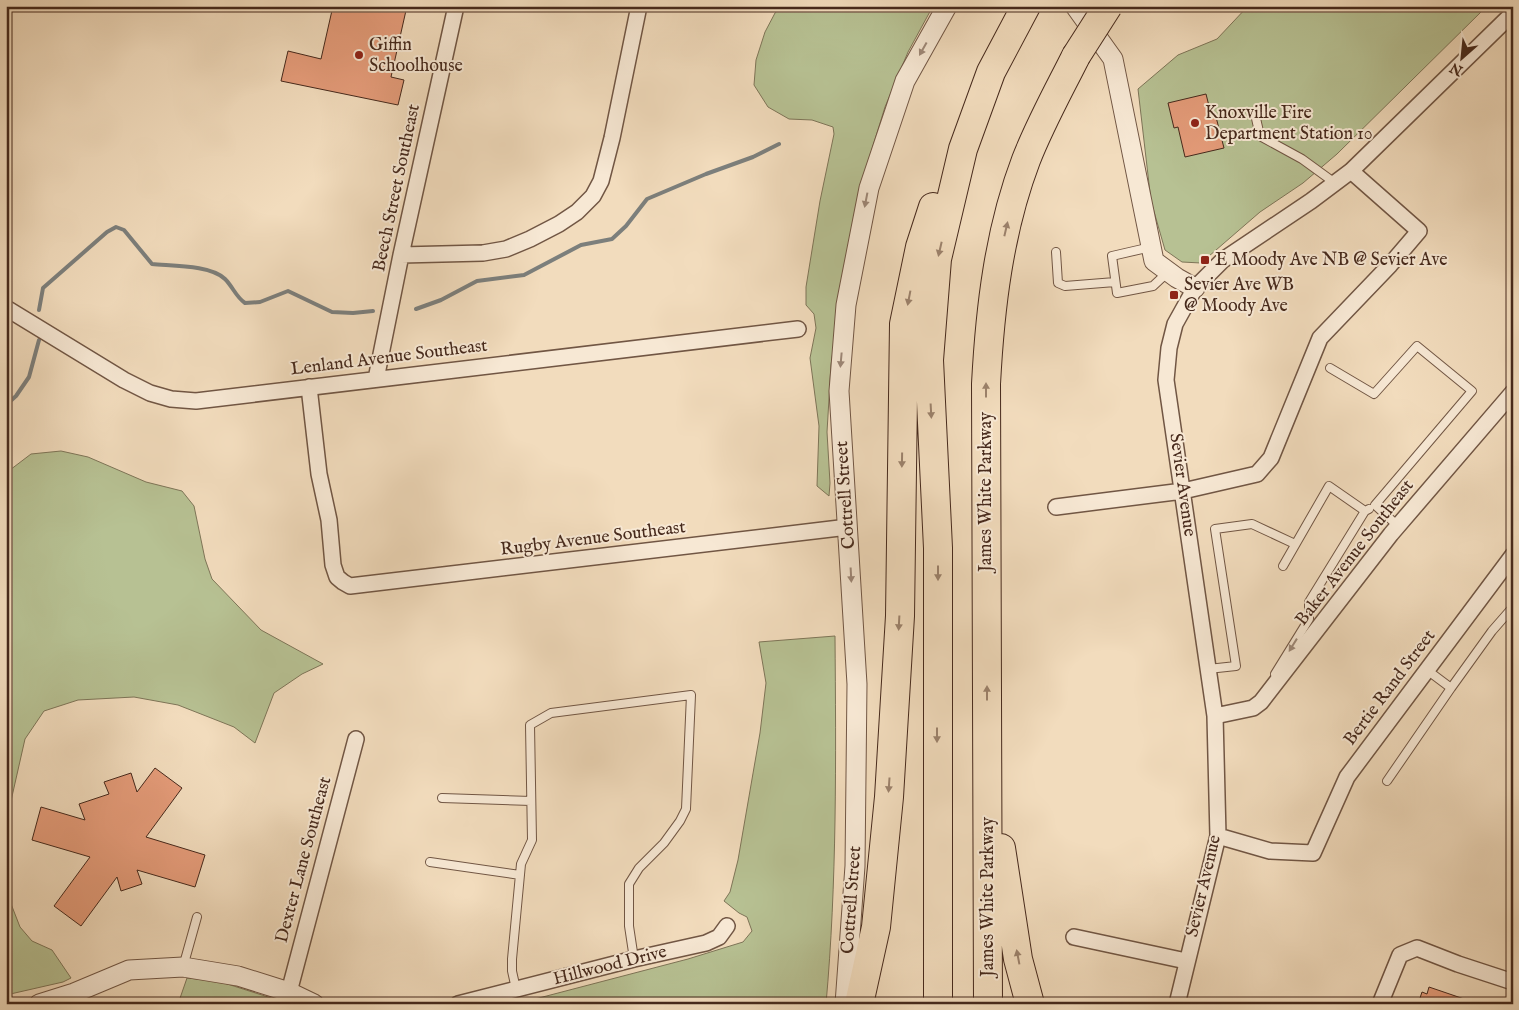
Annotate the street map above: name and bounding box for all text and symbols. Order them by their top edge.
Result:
north arrow [1436,32,1486,82]
place label: Giffin Schoolhouse [369,34,463,78]
one-way arrow [919,42,928,55]
marker: Giffin Schoolhouse [353,49,365,61]
text: N [1447,58,1467,80]
street label: Beech Street Southeast [368,102,426,274]
place label: Knoxville Fire Department Station 10 [1205,102,1372,146]
marker: Knoxville Fire Department Station 10 [1189,117,1201,129]
one-way arrow [862,193,870,209]
one-way arrow [1002,222,1010,237]
one-way arrow [936,241,944,256]
place label: E Moody Ave NB @ Sevier Ave [1215,249,1448,272]
marker: E Moody Ave NB @ Sevier Ave [1199,254,1211,266]
place label: Sevier Ave WB @ Moody Ave [1184,274,1294,318]
marker: Sevier Ave WB @ Moody Ave [1168,289,1180,301]
one-way arrow [905,291,913,307]
street label: Lenland Avenue Southeast [289,335,489,381]
one-way arrow [837,353,845,369]
one-way arrow [982,382,990,398]
one-way arrow [928,403,936,419]
street label: James White Parkway [975,412,998,574]
street label: Sevier Avenue [1163,432,1201,538]
street label: Cottrell Street [831,440,861,550]
one-way arrow [898,452,906,468]
street label: Baker Avenue Southeast [1291,475,1419,631]
street label: Rugby Avenue Southeast [499,516,687,562]
one-way arrow [934,565,942,581]
one-way arrow [847,567,855,583]
one-way arrow [895,615,903,631]
street label: Bertie Rand Street [1339,626,1441,750]
one-way arrow [1288,638,1298,651]
one-way arrow [983,684,991,700]
one-way arrow [933,728,941,744]
street label: Dexter Lane Southeast [271,774,337,946]
one-way arrow [885,777,893,793]
street label: James White Parkway [977,817,1000,979]
street label: Sevier Avenue [1181,833,1227,939]
street label: Cottrell Street [837,845,867,955]
street label: Hillwood Drive [551,941,669,991]
one-way arrow [1013,948,1021,964]

